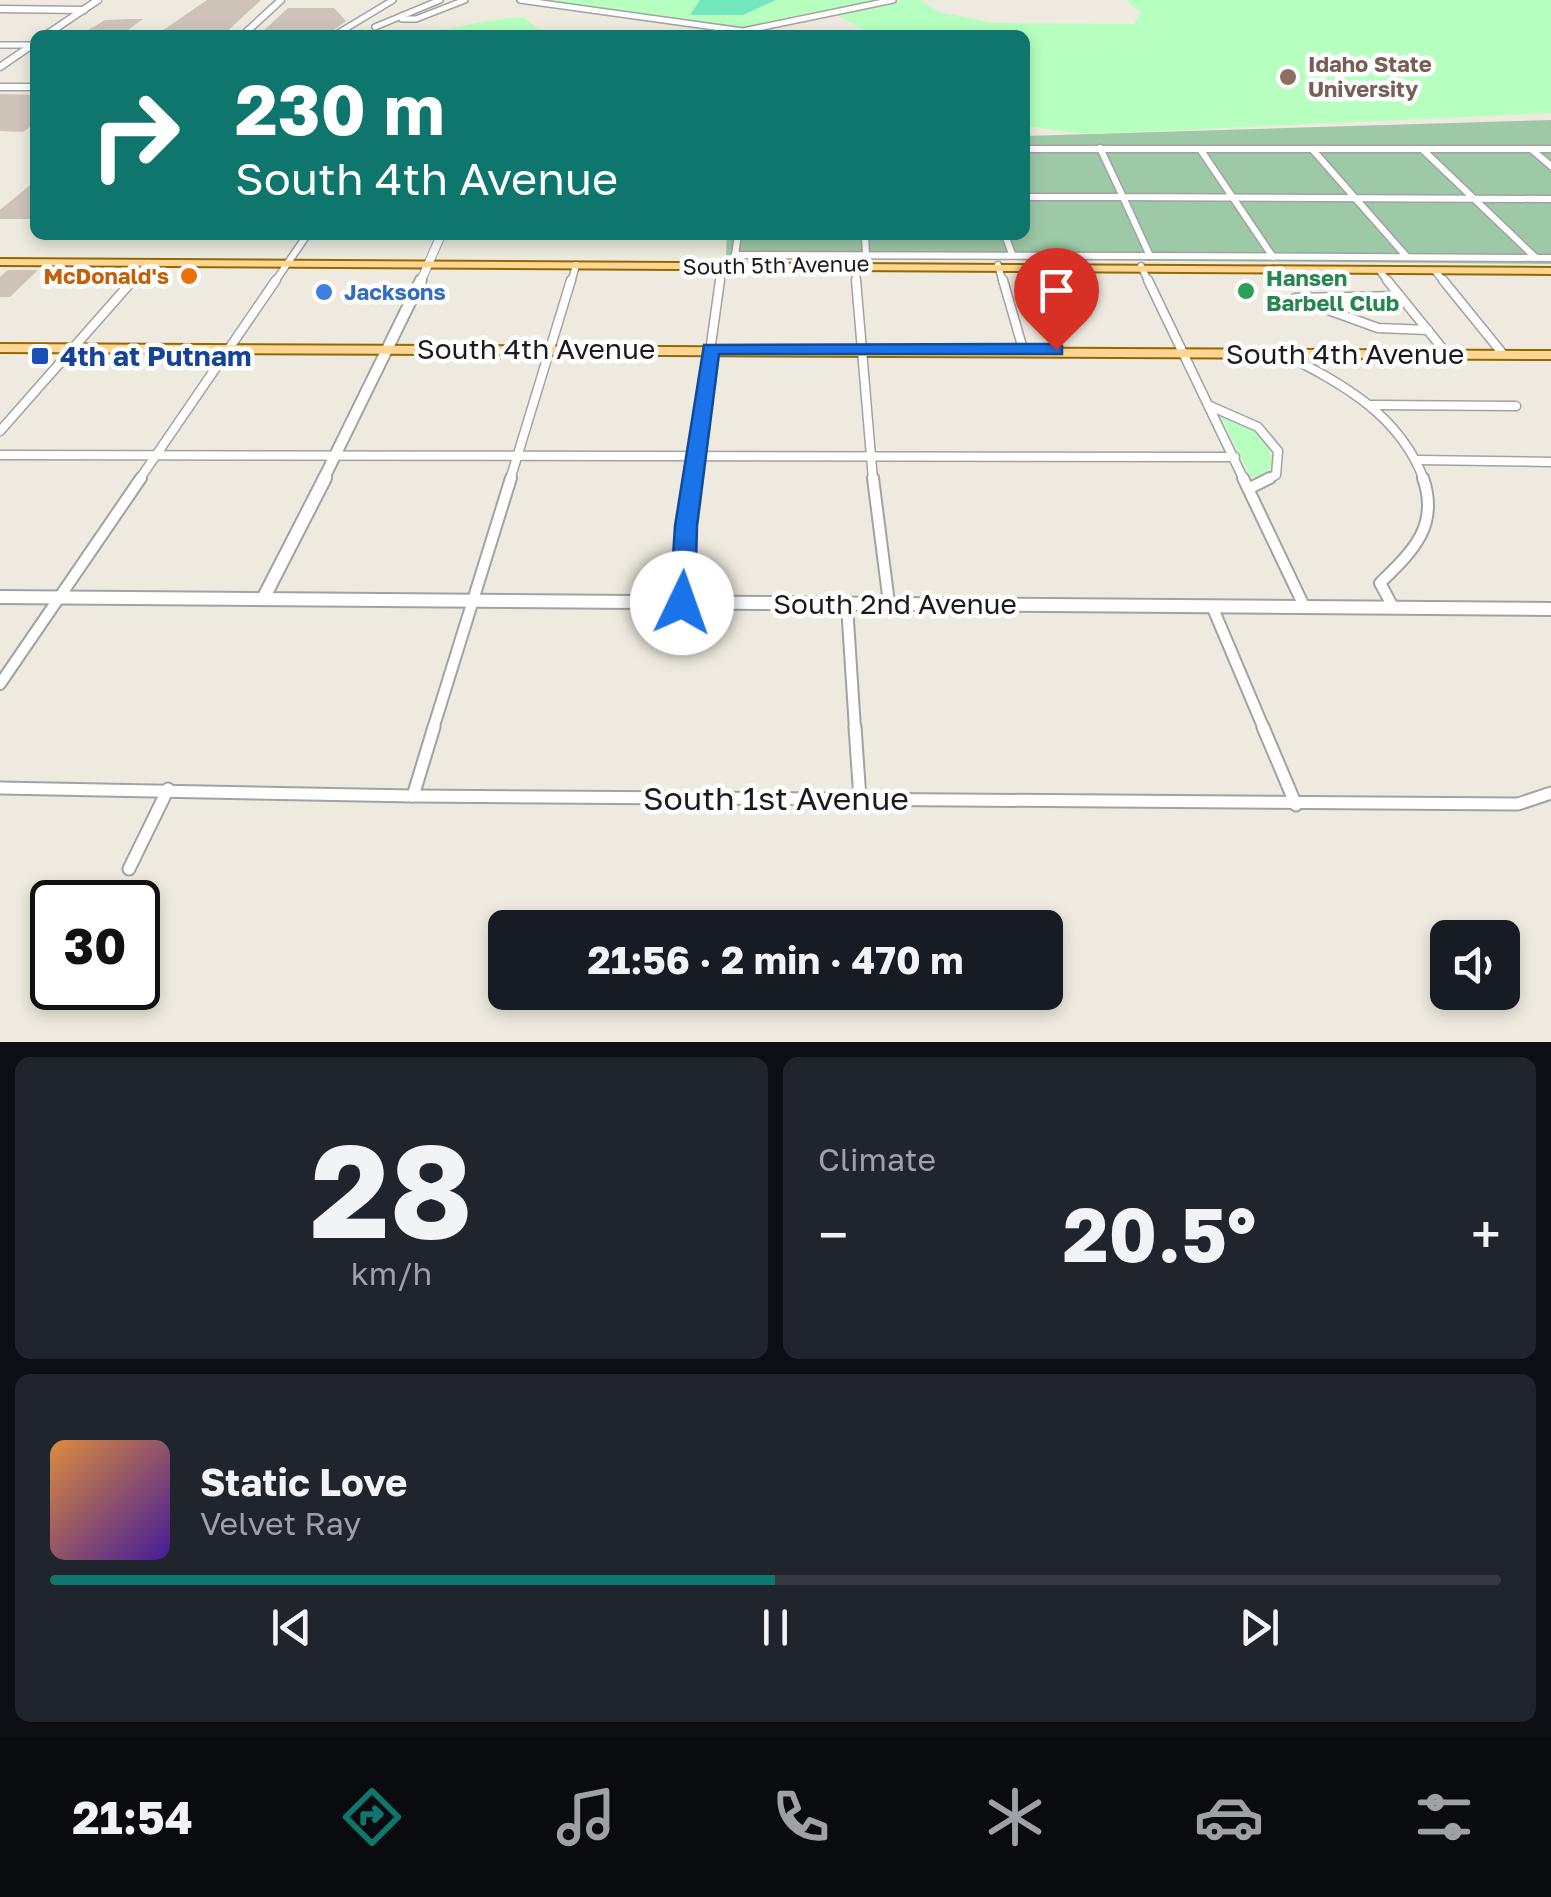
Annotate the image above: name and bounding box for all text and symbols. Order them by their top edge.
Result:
place label: Idaho State University [1308,50,1432,102]
text: 230 m [235,66,445,150]
marker: Idaho State University [1277,66,1299,88]
icon: right [70,70,200,200]
text: South 4th Avenue [235,151,618,205]
pin [1014,248,1099,351]
street label: South 5th Avenue [682,249,870,280]
place label: McDonald's [43,262,169,289]
icon: arrive [1029,263,1084,318]
place label: Hansen Barbell Club [1266,264,1399,316]
marker: McDonald's [178,265,200,287]
place label: Jacksons [344,278,446,305]
marker: Hansen Barbell Club [1235,280,1257,302]
marker: Jacksons [313,281,335,303]
street label: South 4th Avenue [417,332,655,365]
street label: South 4th Avenue [1226,337,1464,370]
place label: 4th at Putnam [60,339,251,372]
marker: 4th at Putnam [29,345,51,367]
position arrow [630,551,734,655]
street label: South 2nd Avenue [773,587,1017,620]
street label: South 1st Avenue [643,779,909,817]
speed limit sign: 30 [30,880,160,1010]
map controls [1430,920,1520,1010]
button: sound [1430,920,1520,1010]
text: 21:56 · 2 min · 470 m [588,937,963,982]
text: 28 [310,1111,473,1267]
text: Climate [818,1140,936,1178]
text: 20.5° [1063,1188,1256,1279]
text: − [818,1201,848,1267]
text: + [1471,1201,1501,1267]
text: km/h [351,1254,432,1292]
text: Static Love [200,1459,407,1504]
text: Velvet Ray [200,1504,361,1542]
icon: previous [264,1600,319,1655]
icon: pause [748,1600,803,1655]
icon: next [1232,1600,1287,1655]
icon: directions [337,1782,407,1852]
icon: music [551,1782,621,1852]
icon: phone [766,1782,836,1852]
icon: climate [980,1782,1050,1852]
icon: car [1194,1782,1264,1852]
icon: filters [1409,1782,1479,1852]
text: 21:54 [72,1790,193,1844]

